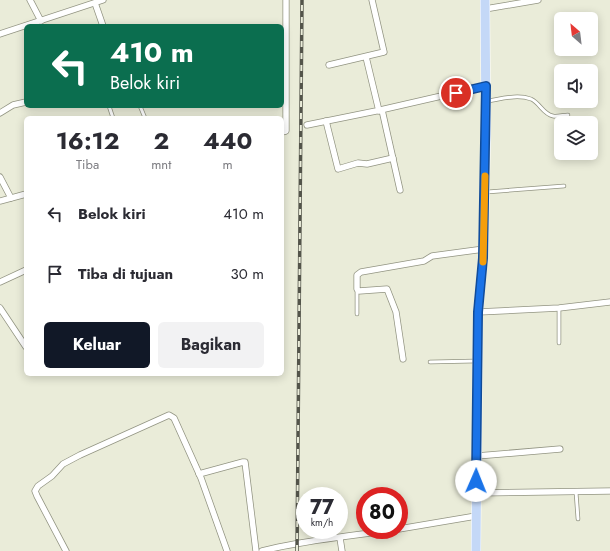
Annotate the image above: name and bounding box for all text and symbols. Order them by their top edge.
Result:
north arrow [554,12,598,56]
map controls [554,12,598,160]
text: 410 m [110,32,194,73]
icon: left [44,40,96,92]
button: sound [554,64,598,108]
text: Belok kiri [110,70,180,96]
pin [439,76,473,110]
icon: arrive [445,82,467,104]
button: layers [554,116,598,160]
text: 16:12 [56,123,120,158]
text: 2 [153,123,169,158]
text: 440 [203,123,252,158]
text: Tiba [76,155,99,174]
text: mnt [151,155,171,174]
text: m [223,155,233,174]
icon: left [44,203,66,225]
text: Belok kiri [78,203,146,225]
text: 410 m [223,203,264,225]
icon: arrive [44,263,66,285]
text: Tiba di tujuan [78,263,173,285]
text: 30 m [231,263,264,285]
button: Keluar [44,322,150,368]
button: Bagikan [158,322,264,368]
position arrow [455,460,497,502]
speed limit sign: 80 [356,487,408,539]
text: 77 [310,493,334,522]
text: km/h [311,515,333,530]

